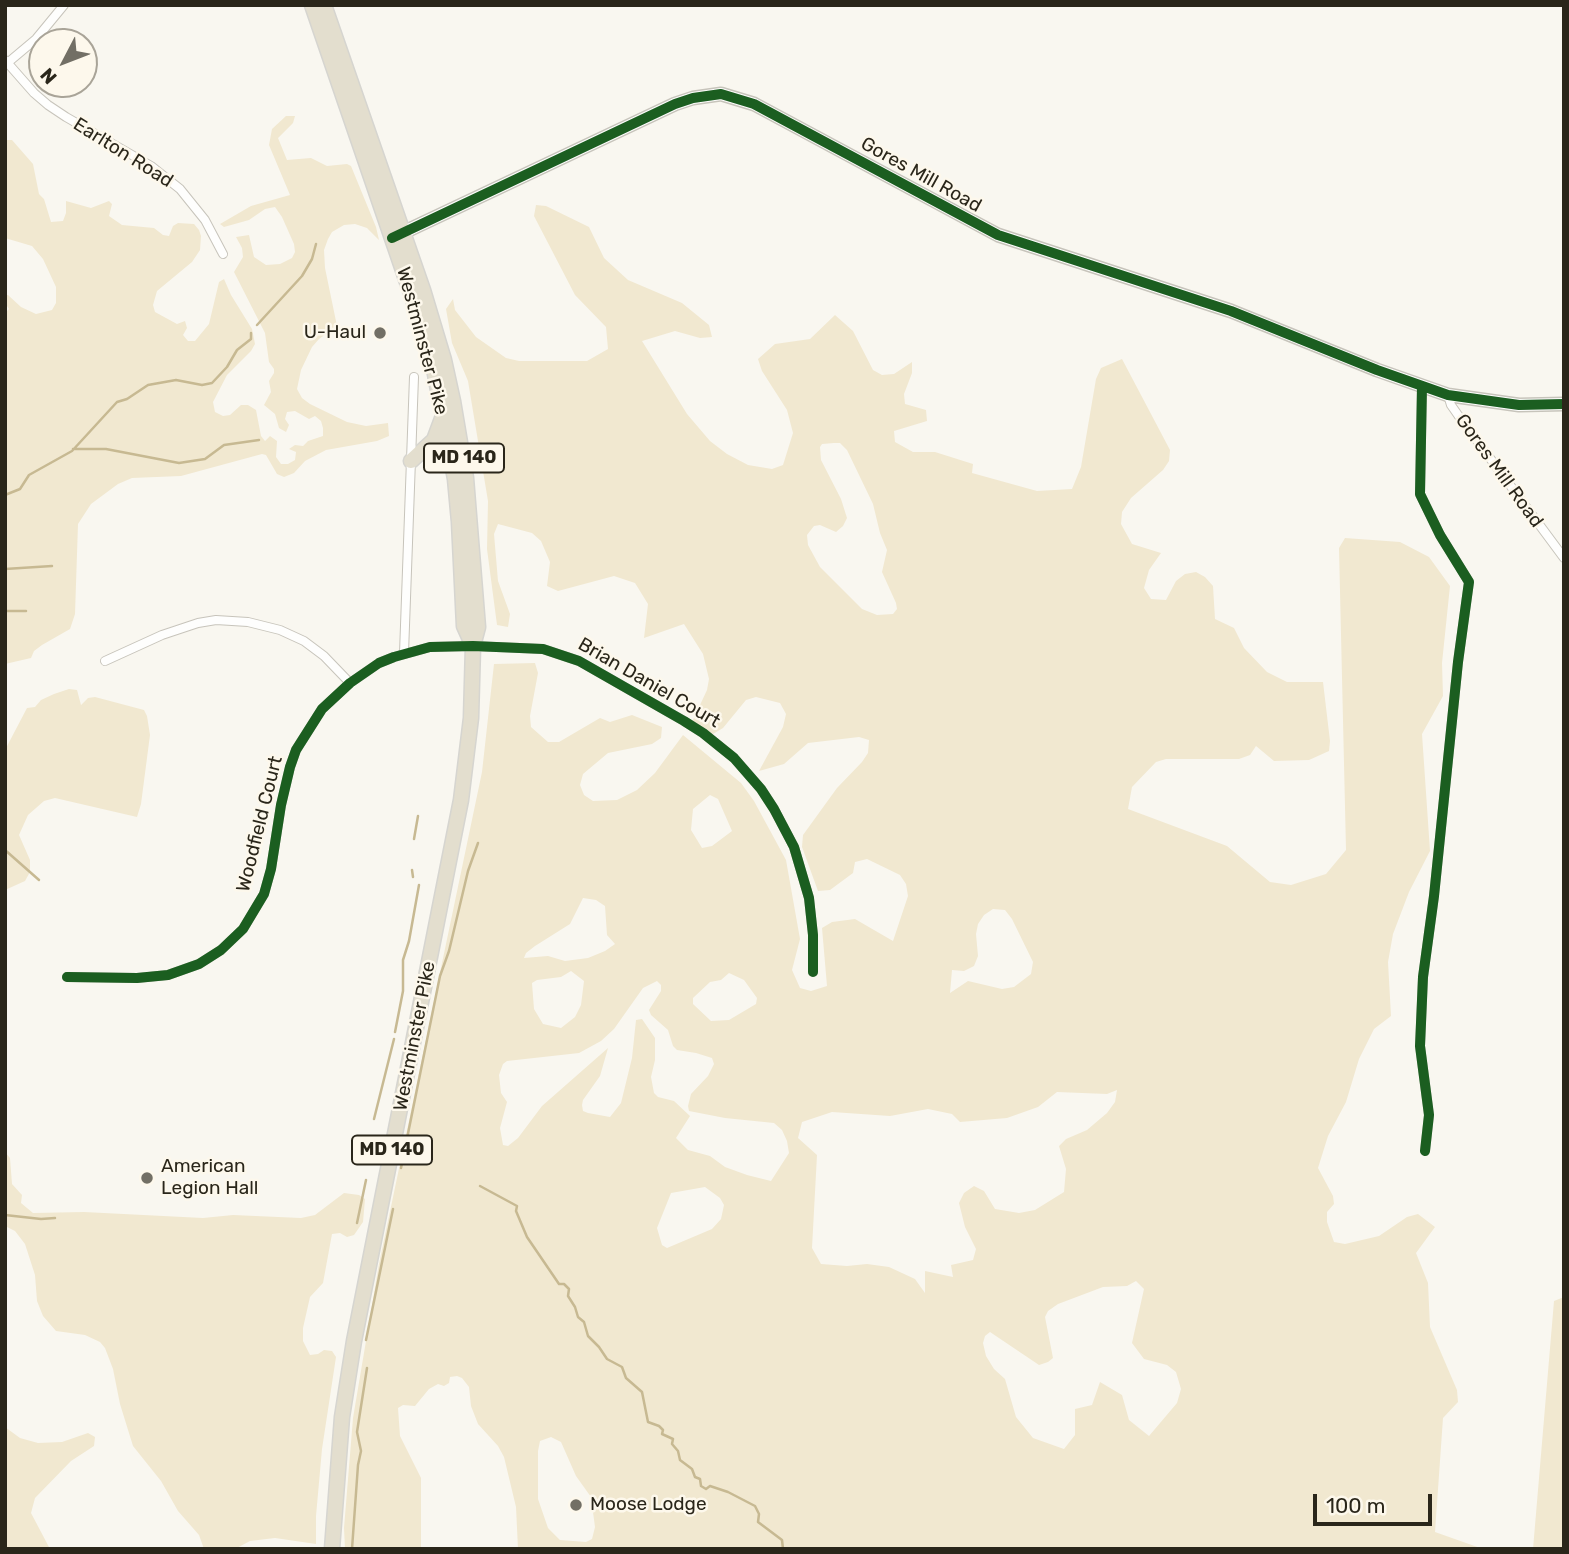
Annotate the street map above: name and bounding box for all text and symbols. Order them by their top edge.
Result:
north arrow [28,28,98,98]
text: N [35,63,62,89]
street label: Earlton Road [69,113,177,193]
street label: Gores Mill Road [857,132,985,218]
street label: Westminster Pike [391,265,453,417]
place label: U-Haul [304,322,366,344]
marker: U-Haul [372,325,388,341]
street label: Gores Mill Road [1450,410,1548,532]
road number: MD 140 [424,444,504,472]
street label: Brian Daniel Court [574,633,724,733]
street label: Woodfield Court [232,754,288,894]
street label: Westminster Pike [389,959,441,1113]
road number: MD 140 [352,1135,432,1164]
place label: American Legion Hall [161,1156,258,1200]
marker: American Legion Hall [139,1170,155,1186]
scale bar [1317,1480,1436,1524]
text: 100 m [1326,1493,1385,1518]
place label: Moose Lodge [590,1494,707,1516]
marker: Moose Lodge [568,1497,584,1513]

